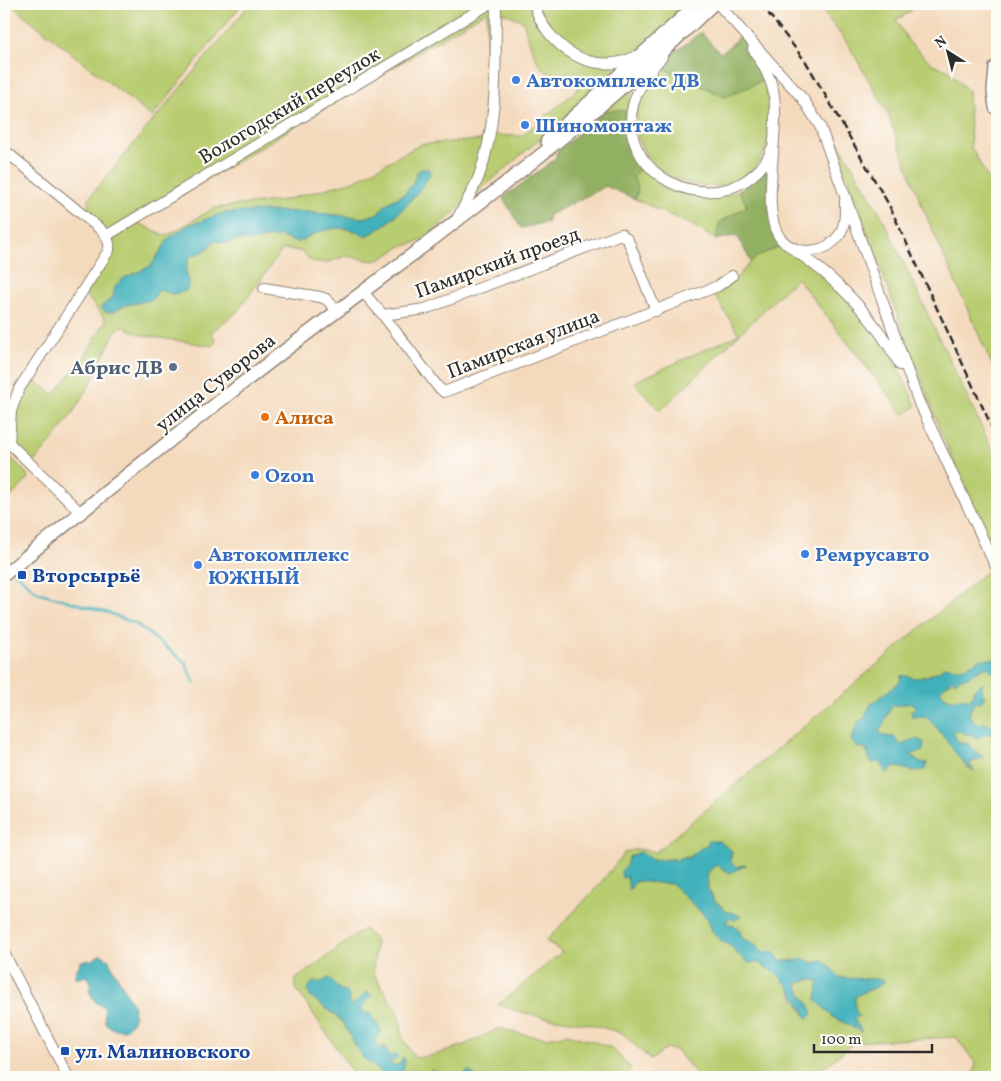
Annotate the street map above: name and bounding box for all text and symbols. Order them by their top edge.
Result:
north arrow [924,28,974,78]
text: N [932,32,951,53]
street label: Вологодский переулок [194,41,386,172]
place label: Автокомплекс ДВ [526,68,700,96]
marker: Автокомплекс ДВ [510,74,522,86]
place label: Шиномонтаж [535,113,672,141]
marker: Шиномонтаж [519,119,531,131]
street label: Памирский проезд [411,221,584,307]
street label: Памирская улица [443,303,604,387]
street label: улица Суворова [150,328,282,439]
place label: Абрис ДВ [70,355,163,383]
marker: Абрис ДВ [167,361,179,373]
place label: Алиса [275,405,334,433]
marker: Алиса [259,411,271,423]
place label: Ozon [265,463,315,491]
marker: Ozon [249,469,261,481]
place label: Автокомплекс ЮЖНЫЙ [208,542,349,593]
place label: Ремрусавто [815,542,929,570]
marker: Ремрусавто [799,548,811,560]
marker: Автокомплекс ЮЖНЫЙ [192,559,204,571]
place label: Вторсырьё [32,563,140,591]
marker: Вторсырьё [16,569,28,581]
scale bar [814,1021,931,1053]
text: 100 m [821,1030,861,1051]
place label: ул. Малиновского [75,1039,251,1067]
marker: ул. Малиновского [59,1045,71,1057]

